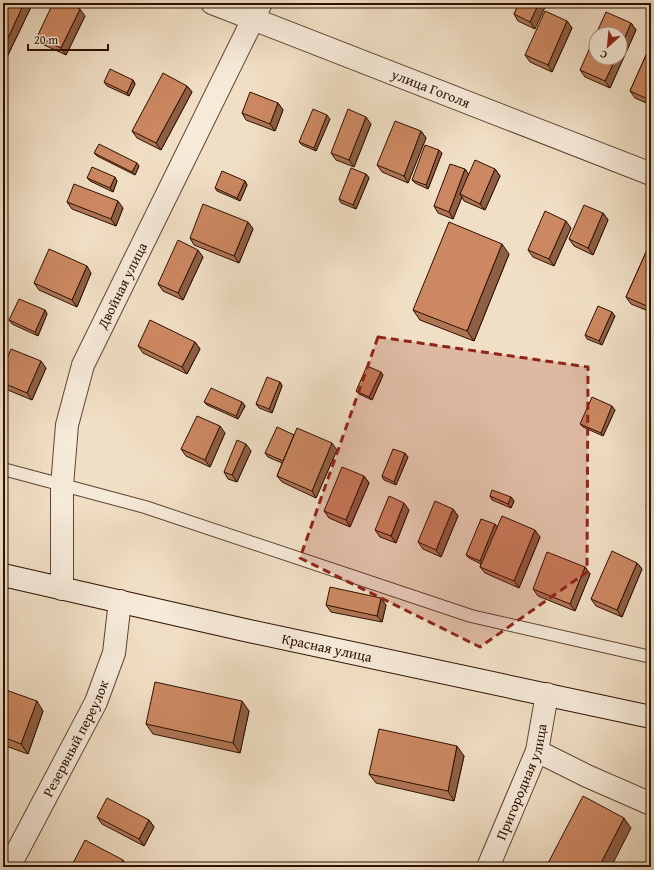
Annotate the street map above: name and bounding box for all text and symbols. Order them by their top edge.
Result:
scale bar [28,26,108,52]
north arrow [588,26,628,66]
text: 20 m [34,31,58,48]
text: С [597,46,610,63]
street label: улица Гоголя [388,64,473,113]
street label: Двойная улица [92,238,152,333]
street label: Красная улица [280,628,374,667]
street label: Резервный переулок [38,677,113,800]
street label: Пригородная улица [491,722,552,843]

